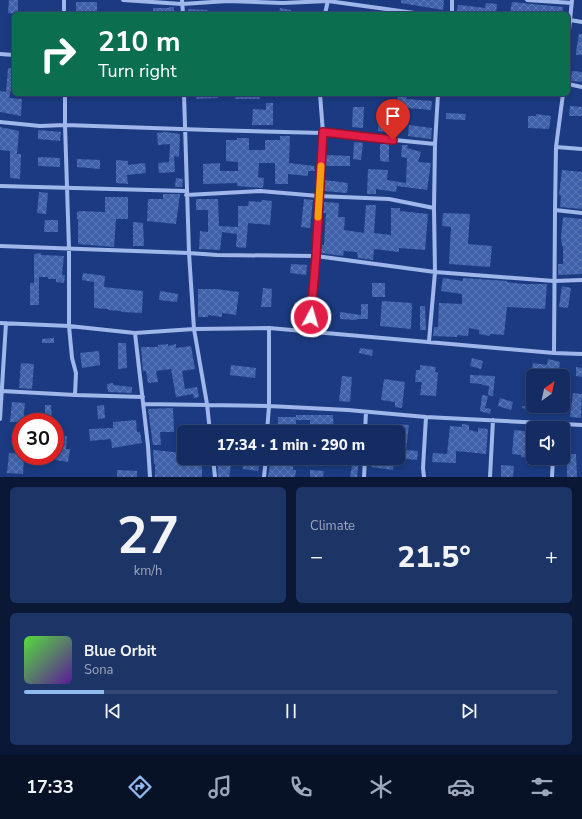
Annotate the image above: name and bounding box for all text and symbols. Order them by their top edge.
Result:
text: 210 m [98,23,181,61]
icon: right [32,28,84,80]
text: Turn right [98,59,177,83]
pin [376,99,410,140]
icon: arrive [382,105,404,127]
position arrow [290,296,332,338]
north arrow [526,369,570,413]
map controls [526,369,570,465]
speed limit sign: 30 [12,413,64,465]
button: sound [526,421,570,465]
text: 17:34 · 1 min · 290 m [217,435,365,455]
text: 27 [117,500,179,571]
text: Climate [310,517,355,535]
text: 21.5° [397,537,471,578]
text: − [310,542,323,572]
text: + [545,542,558,572]
text: km/h [134,562,162,580]
text: Blue Orbit [84,641,156,661]
text: Sona [84,661,114,679]
icon: previous [102,700,124,722]
icon: pause [280,700,302,722]
icon: next [458,700,480,722]
icon: directions [126,773,154,801]
icon: music [206,773,234,801]
icon: phone [287,773,315,801]
icon: climate [367,773,395,801]
icon: car [447,773,475,801]
icon: filters [528,773,556,801]
text: 17:33 [26,775,74,799]

